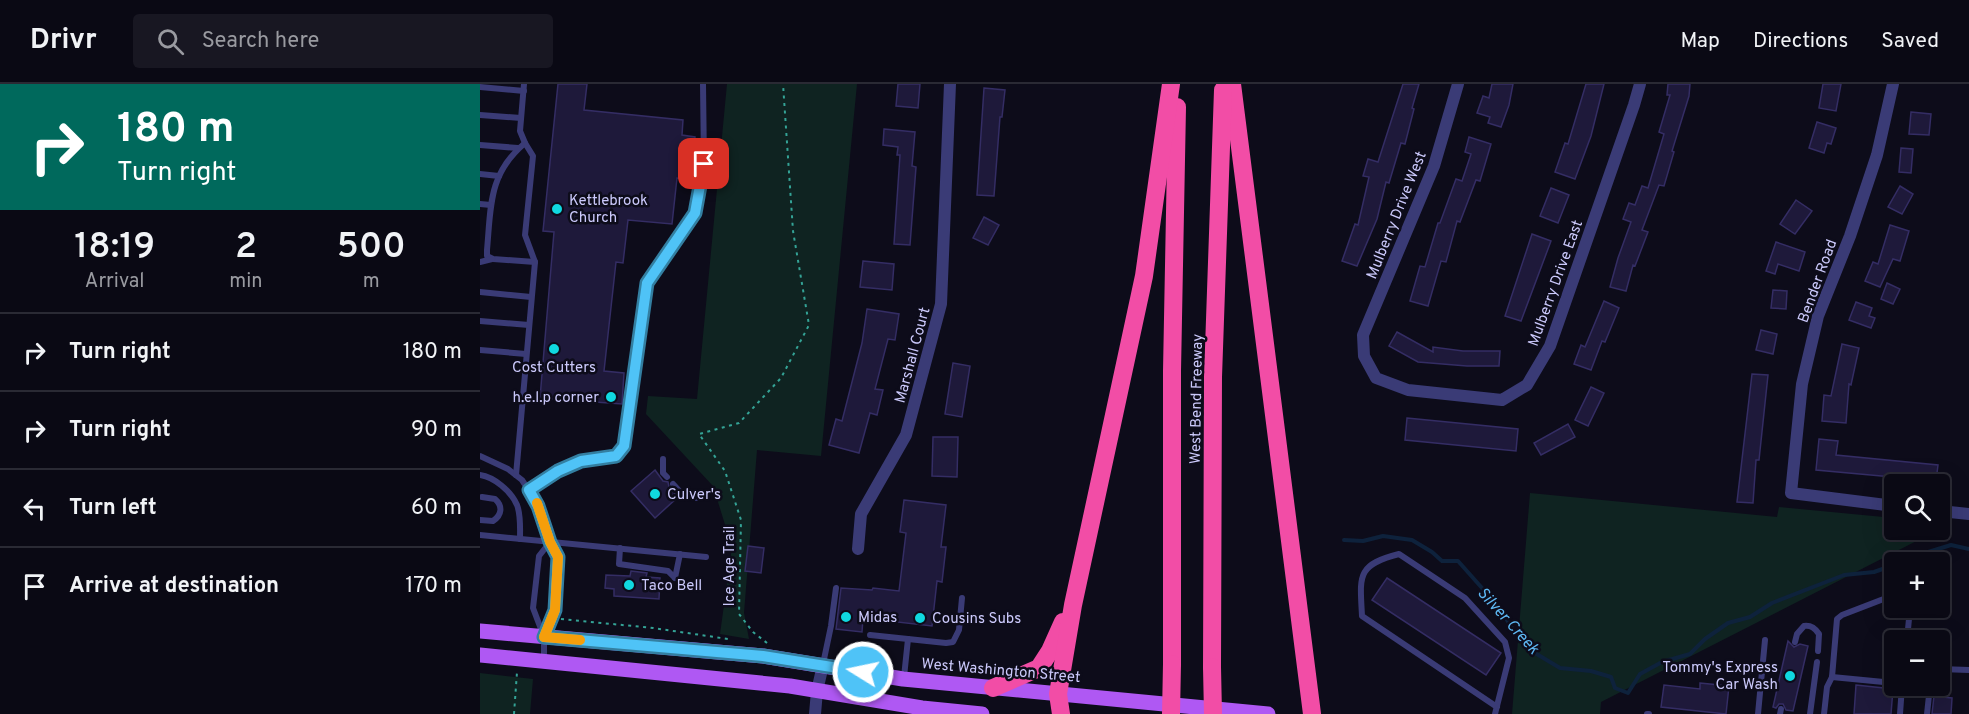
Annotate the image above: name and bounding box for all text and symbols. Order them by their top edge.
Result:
search box [133,14,553,68]
text: Drivr [30,23,97,59]
icon: search [154,25,187,58]
text: Search here [202,28,319,55]
text: Map [1680,28,1720,55]
text: Directions [1753,28,1848,55]
text: Saved [1881,28,1939,55]
text: 180 m [117,104,234,157]
icon: right [18,108,96,186]
pin [678,138,729,189]
icon: arrive [687,147,720,180]
street label: Mulberry Drive West [1363,149,1432,282]
text: Turn right [117,156,236,190]
place label: Kettlebrook Church [569,192,648,228]
marker: Kettlebrook Church [550,202,564,216]
street label: Mulberry Drive East [1525,218,1588,349]
text: 18:19 [74,225,155,271]
text: 2 [235,225,257,271]
text: 500 [337,225,406,271]
street label: Bender Road [1795,237,1842,326]
text: Arrival [85,269,144,295]
text: min [229,269,263,295]
text: m [363,269,380,295]
street label: Marshall Court [892,305,935,405]
street label: West Bend Freeway [1187,334,1208,464]
icon: right [18,336,51,369]
text: Turn right [69,339,171,366]
text: 180 m [403,339,462,366]
marker: Cost Cutters [547,342,561,356]
place label: Cost Cutters [512,359,596,378]
place label: h.e.l.p corner [513,389,599,408]
marker: h.e.l.p corner [604,390,618,404]
icon: right [18,414,51,447]
text: Turn right [69,417,171,444]
text: 90 m [411,417,462,444]
map controls [1884,474,1950,696]
button: search [1884,474,1950,540]
place label: Culver's [667,486,721,505]
marker: Culver's [648,487,662,501]
icon: left [18,492,51,525]
text: Turn left [69,495,157,522]
text: 60 m [411,495,462,522]
street label: Ice Age Trail [721,526,740,606]
button: + [1884,552,1950,618]
icon: arrive [18,570,51,603]
text: Arrive at destination [69,573,279,600]
text: 170 m [405,573,462,600]
place label: Taco Bell [641,577,702,596]
marker: Taco Bell [622,578,636,592]
water label: Silver Creek [1472,584,1543,660]
place label: Midas [858,609,897,628]
marker: Midas [839,610,853,624]
place label: Cousins Subs [932,610,1021,629]
marker: Cousins Subs [913,611,927,625]
button: − [1884,630,1950,696]
position arrow [831,640,895,704]
street label: West Washington Street [921,655,1081,688]
place label: Tommy's Express Car Wash [1662,659,1778,695]
marker: Tommy's Express Car Wash [1783,669,1797,683]

